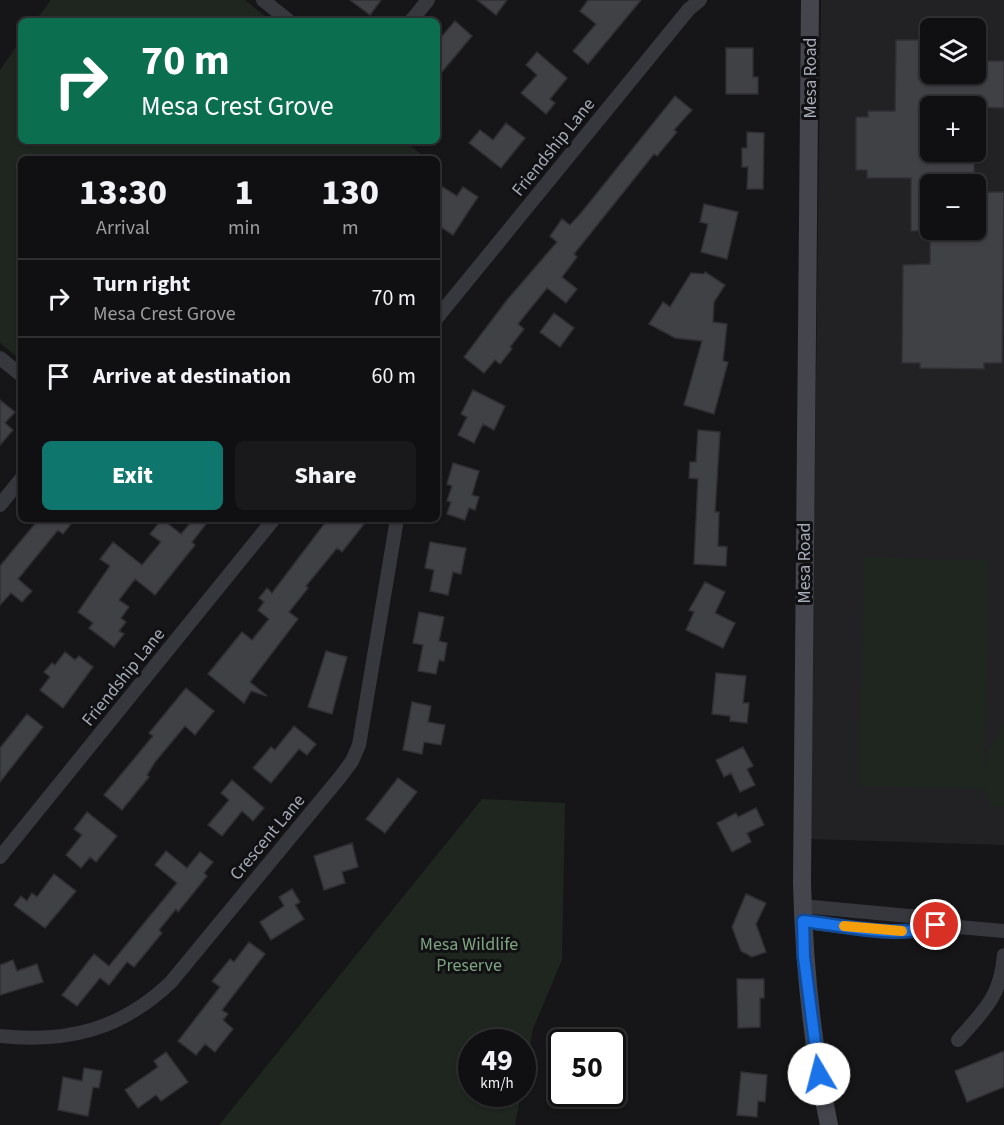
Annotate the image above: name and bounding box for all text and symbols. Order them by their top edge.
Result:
map controls [920,18,986,240]
button: layers [920,18,986,84]
text: 70 m [141,31,230,91]
street label: Mesa Road [798,38,823,118]
icon: right [42,42,120,120]
text: Mesa Crest Grove [141,87,334,126]
street label: Friendship Lane [506,93,601,202]
button: + [920,96,986,162]
text: 13:30 [79,167,167,218]
text: 1 [235,167,254,218]
text: 130 [321,167,379,218]
button: − [920,174,986,240]
text: Arrival [96,214,150,242]
text: min [228,214,260,242]
text: m [342,214,358,242]
text: Turn right [93,268,190,300]
icon: right [42,282,75,315]
text: 70 m [371,282,416,314]
text: Mesa Crest Grove [93,300,236,328]
icon: arrive [42,360,75,393]
text: Arrive at destination [93,360,291,392]
text: 60 m [371,360,416,392]
button: Exit [42,441,223,510]
button: Share [235,441,416,510]
street label: Mesa Road [792,523,817,603]
street label: Friendship Lane [76,623,171,732]
street label: Crescent Lane [224,789,311,886]
pin [910,899,961,950]
icon: arrive [919,908,952,941]
park label: Mesa Wildlife Preserve [420,932,518,978]
speed limit sign: 50 [548,1029,626,1107]
text: 49 [481,1039,513,1082]
position arrow [787,1042,851,1106]
text: km/h [480,1073,514,1094]

